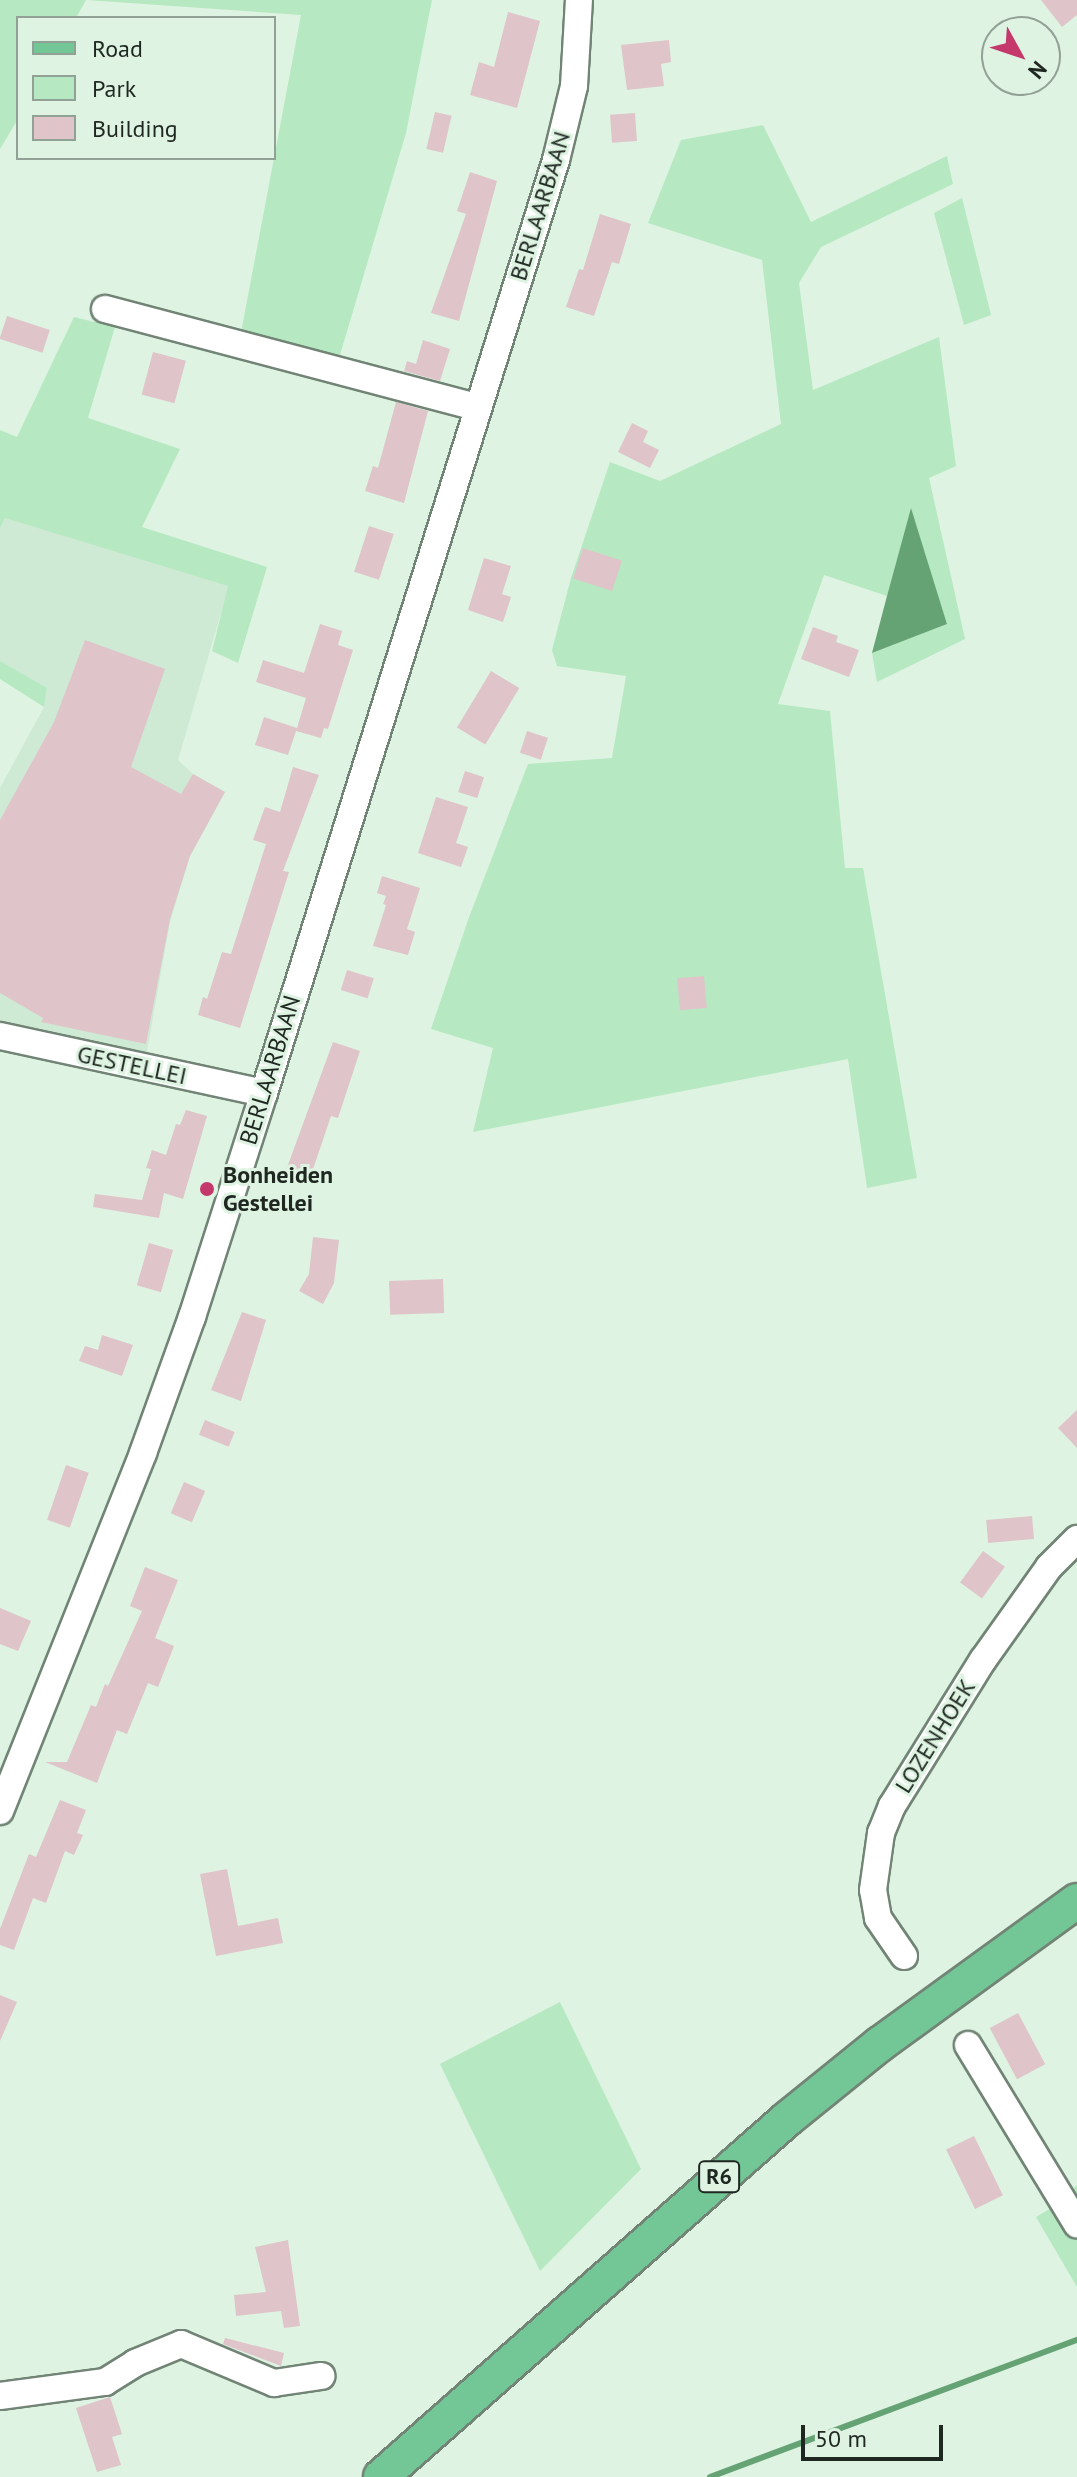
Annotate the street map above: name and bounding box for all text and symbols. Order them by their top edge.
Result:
legend [16,16,276,160]
north arrow [981,16,1061,96]
text: Road [92,33,143,64]
text: N [1022,56,1053,85]
text: Park [92,73,136,104]
text: Building [92,113,178,144]
street label: BERLAARBAAN [504,128,576,284]
street label: BERLAARBAAN [234,992,306,1148]
street label: GESTELLEI [75,1039,189,1091]
place label: Bonheiden Gestellei [223,1161,333,1217]
marker: Bonheiden Gestellei [198,1180,216,1198]
street label: LOZENHOEK [889,1674,981,1798]
road number: R6 [697,2159,741,2195]
scale bar [805,2409,947,2459]
text: 50 m [815,2423,867,2454]

